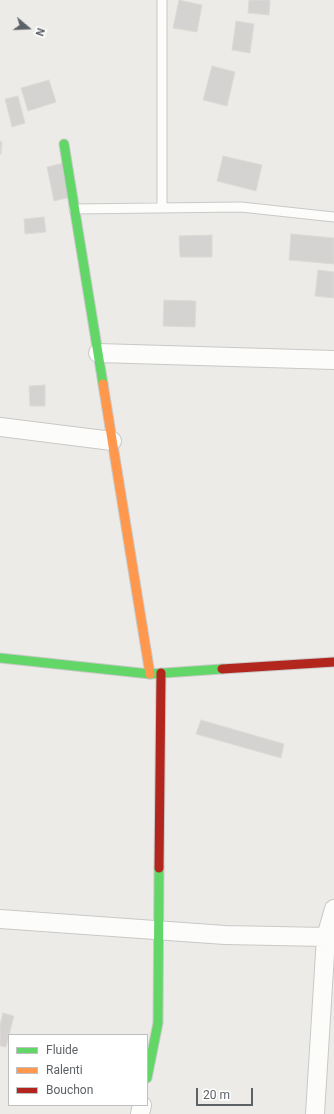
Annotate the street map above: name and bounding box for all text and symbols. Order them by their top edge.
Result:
north arrow [8,8,48,48]
text: N [32,26,47,38]
legend [8,1034,148,1106]
text: Fluide [46,1043,78,1057]
text: Ralenti [46,1063,83,1077]
scale bar [198,1080,255,1106]
text: Bouchon [46,1083,93,1097]
text: 20 m [203,1088,230,1102]

